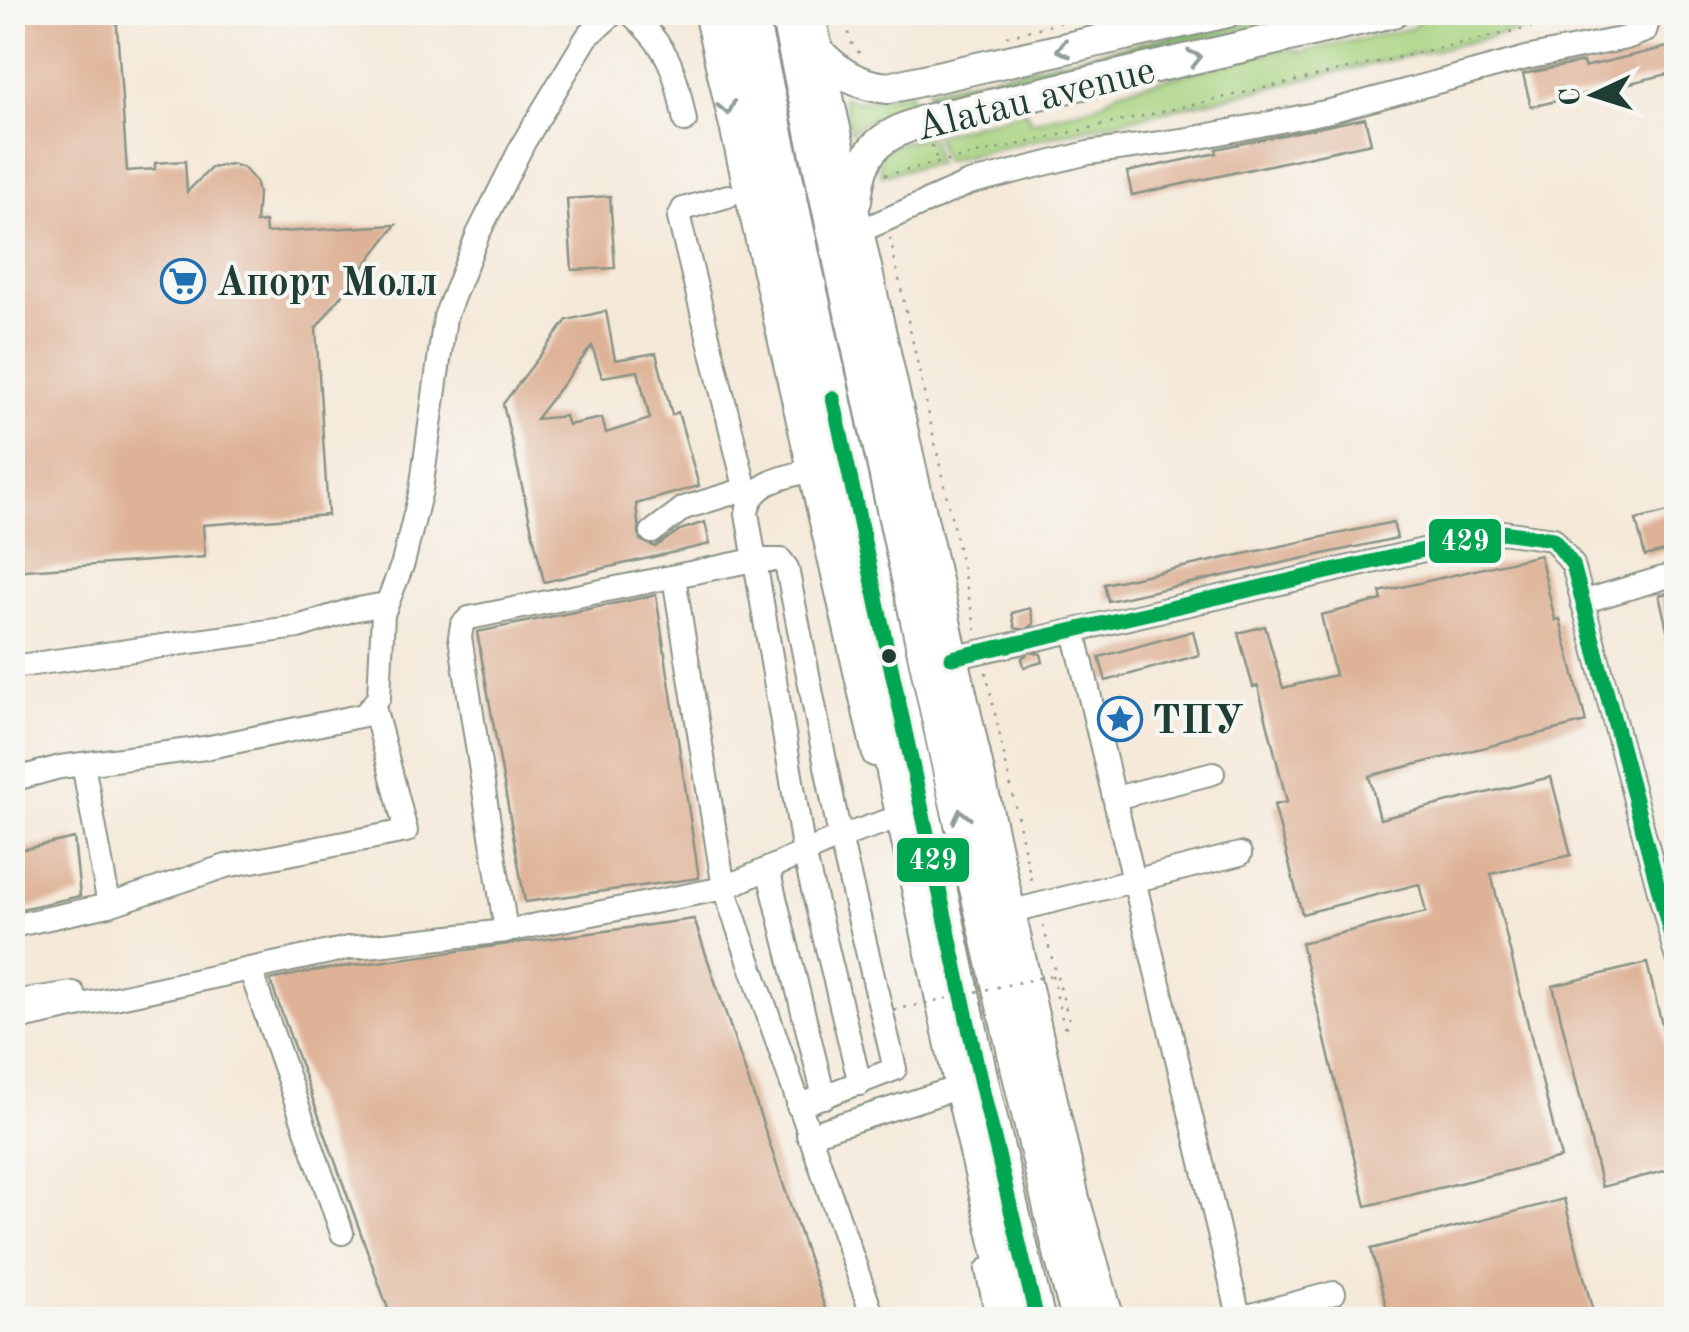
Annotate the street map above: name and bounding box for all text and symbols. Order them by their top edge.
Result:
one-way arrow [1055,37,1072,58]
north arrow [1544,45,1644,145]
one-way arrow [1186,49,1203,70]
street label: Alatau avenue [912,52,1160,150]
text: С [1556,86,1587,107]
one-way arrow [715,99,736,116]
supermarket icon: Апорт Молл [160,258,206,304]
place label: Апорт Молл [216,265,438,305]
line badge: 429 [1427,517,1503,565]
text: 429 [1441,529,1489,557]
unlabelled marker [879,646,899,666]
place icon: ТПУ [1097,696,1143,742]
place label: ТПУ [1152,703,1244,743]
one-way arrow [952,808,973,825]
line badge: 429 [895,836,971,884]
text: 429 [909,848,957,876]

